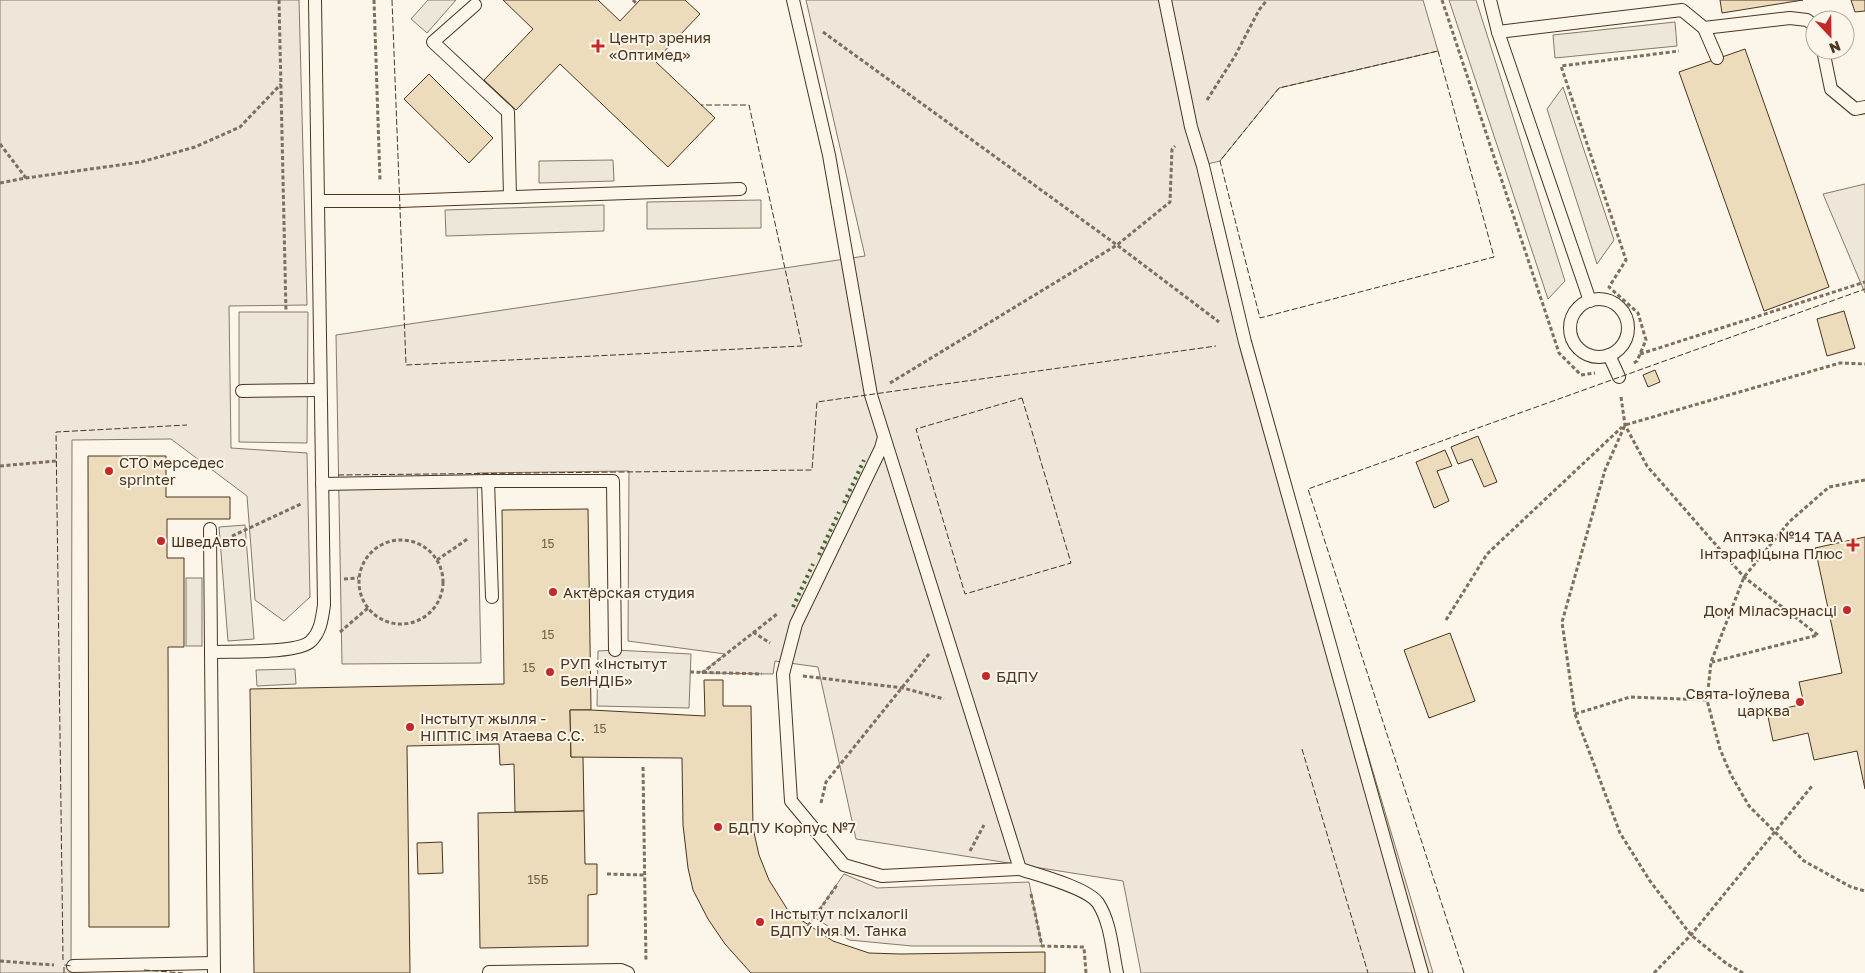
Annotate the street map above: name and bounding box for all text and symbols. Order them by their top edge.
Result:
north arrow [1805,10,1855,60]
place label: Центр зрения «Оптимед» [609,28,711,63]
text: N [1827,38,1843,57]
marker: Центр зрения «Оптимед» [591,39,605,53]
place label: СТО мерседес sprinter [119,453,224,488]
marker: СТО мерседес sprinter [103,465,115,477]
place label: Аптэка №14 ТАА Інтэрафіцына Плюс [1699,527,1843,562]
place label: ШведАвто [171,532,246,550]
marker: ШведАвто [155,535,167,547]
house number: 15 [542,536,554,551]
marker: Аптэка №14 ТАА Інтэрафіцына Плюс [1847,539,1859,551]
place label: Актёрская студия [563,583,695,601]
marker: Актёрская студия [547,586,559,598]
place label: Дом Міласэрнасці [1704,601,1837,619]
marker: Дом Міласэрнасці [1841,604,1853,616]
house number: 15 [542,627,554,642]
place label: РУП «Інстытут БелНДІБ» [560,654,668,689]
house number: 15 [523,660,535,675]
marker: РУП «Інстытут БелНДІБ» [544,666,556,678]
place label: БДПУ [996,667,1038,685]
marker: БДПУ [980,670,992,682]
place label: Свята-Іоўлева царква [1686,684,1790,719]
marker: Свята-Іоўлева царква [1794,696,1806,708]
place label: Інстытут жылля - НІПТІС імя Атаева С.С. [420,709,585,744]
marker: Інстытут жылля - НІПТІС імя Атаева С.С. [404,721,416,733]
house number: 15 [594,721,606,736]
place label: БДПУ Корпус №7 [728,818,856,836]
marker: БДПУ Корпус №7 [712,821,724,833]
house number: 15Б [528,872,548,887]
place label: Інстытут псіхалогіі БДПУ імя М. Танка [770,904,908,939]
marker: Інстытут псіхалогіі БДПУ імя М. Танка [754,916,766,928]

